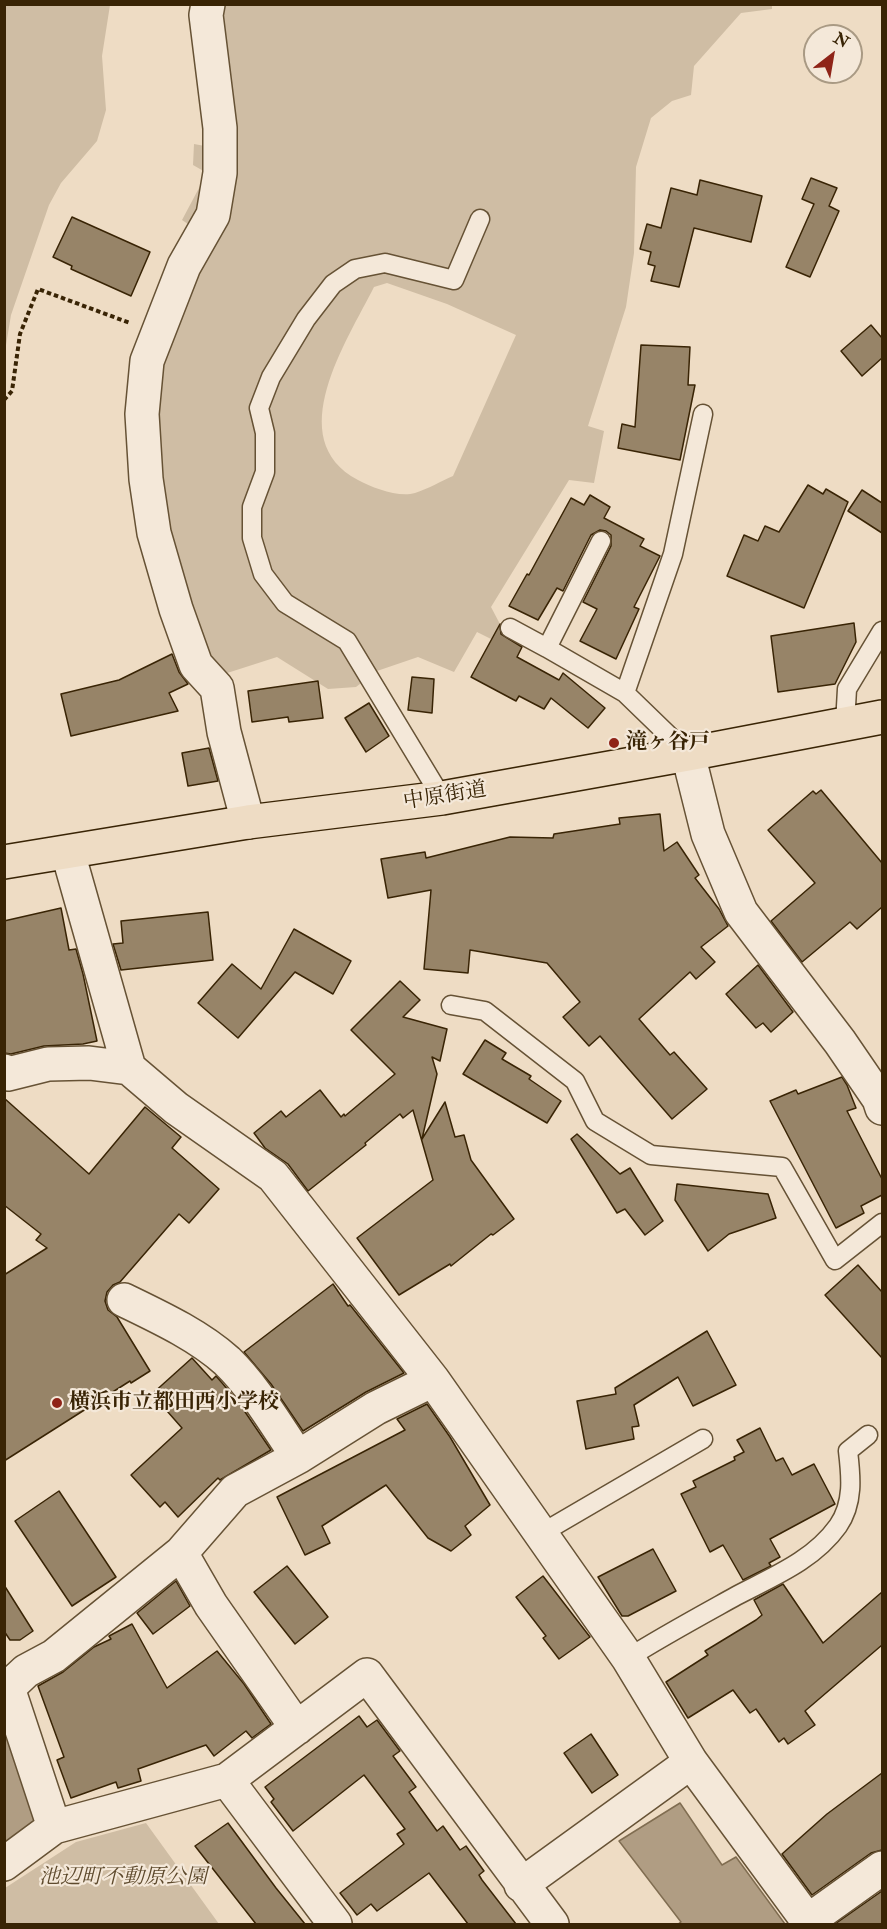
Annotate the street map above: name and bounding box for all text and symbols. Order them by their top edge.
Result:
north arrow [803,24,863,84]
text: N [830,28,853,53]
place label: 滝ヶ谷戸 [626,730,710,756]
marker: 滝ヶ谷戸 [607,736,621,750]
street label: 中原街道 [402,778,488,816]
place label: 横浜市立都田西小学校 [69,1390,279,1416]
marker: 横浜市立都田西小学校 [50,1396,64,1410]
park label: 池辺町不動原公園 [39,1865,207,1891]

